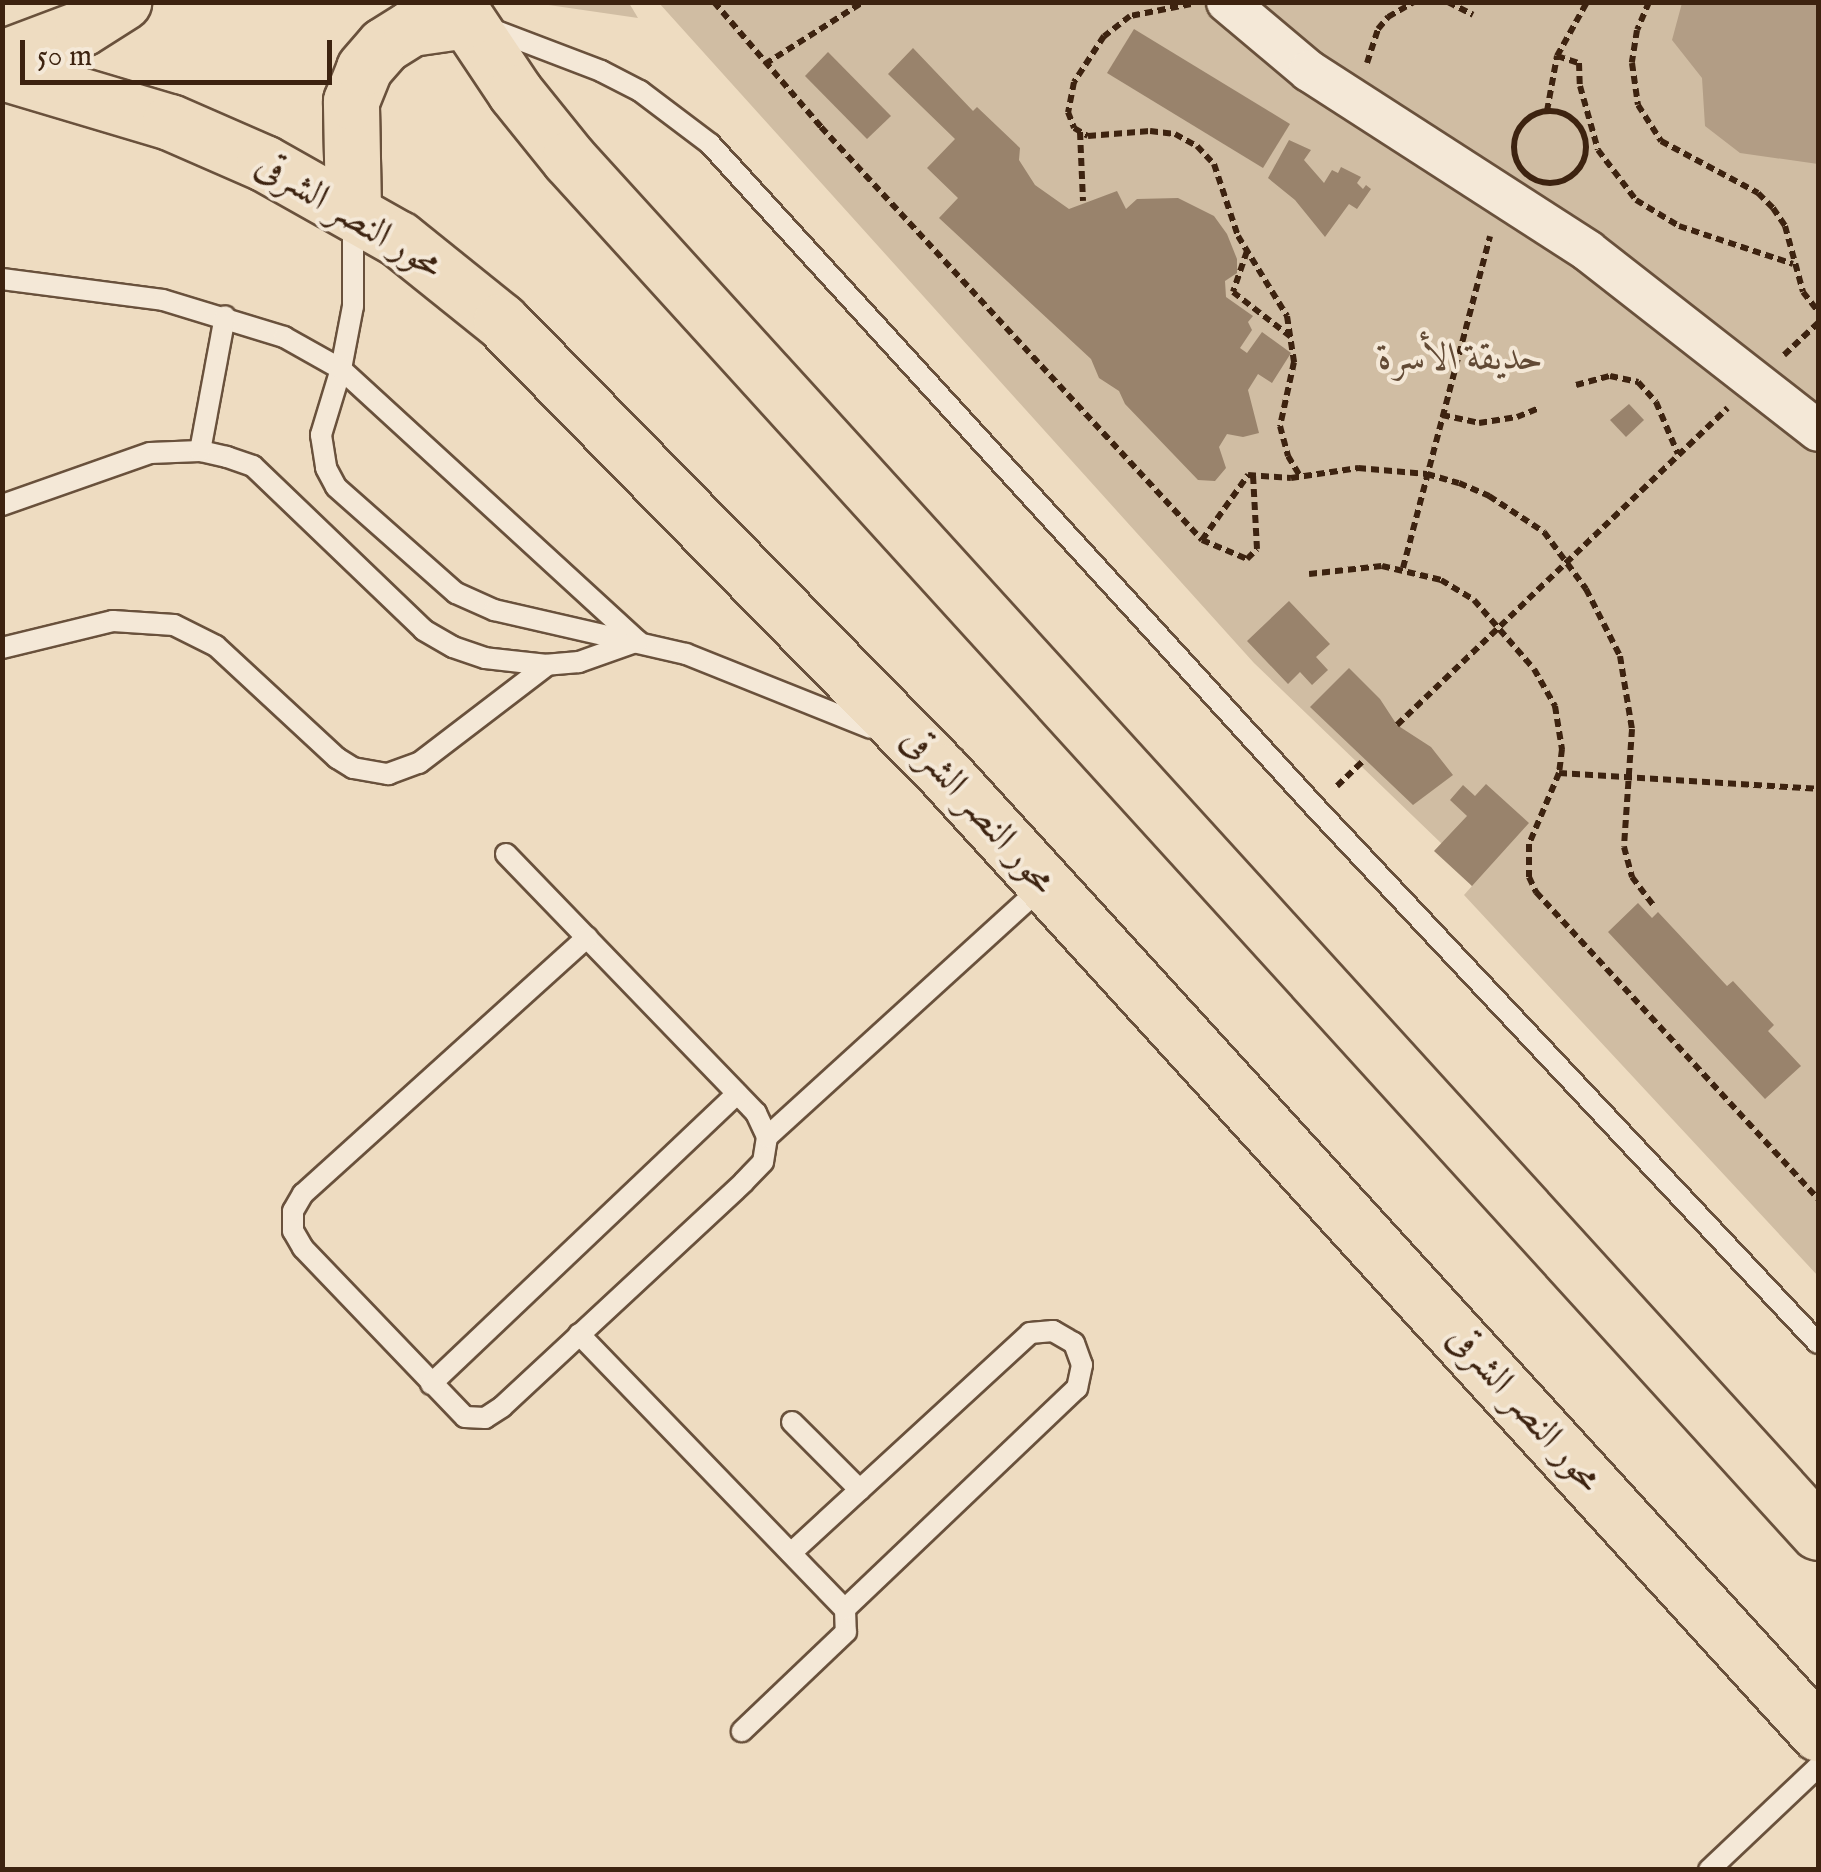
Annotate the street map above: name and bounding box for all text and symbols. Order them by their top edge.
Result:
scale bar [25,20,338,82]
text: 50 m [37,38,92,76]
street label: محور النصر الشرقى [246,143,450,291]
park label: حديقة الأسرة [1378,337,1544,383]
street label: محور النصر الشرقى [890,719,1064,905]
street label: محور النصر الشرقى [1436,1317,1610,1503]

